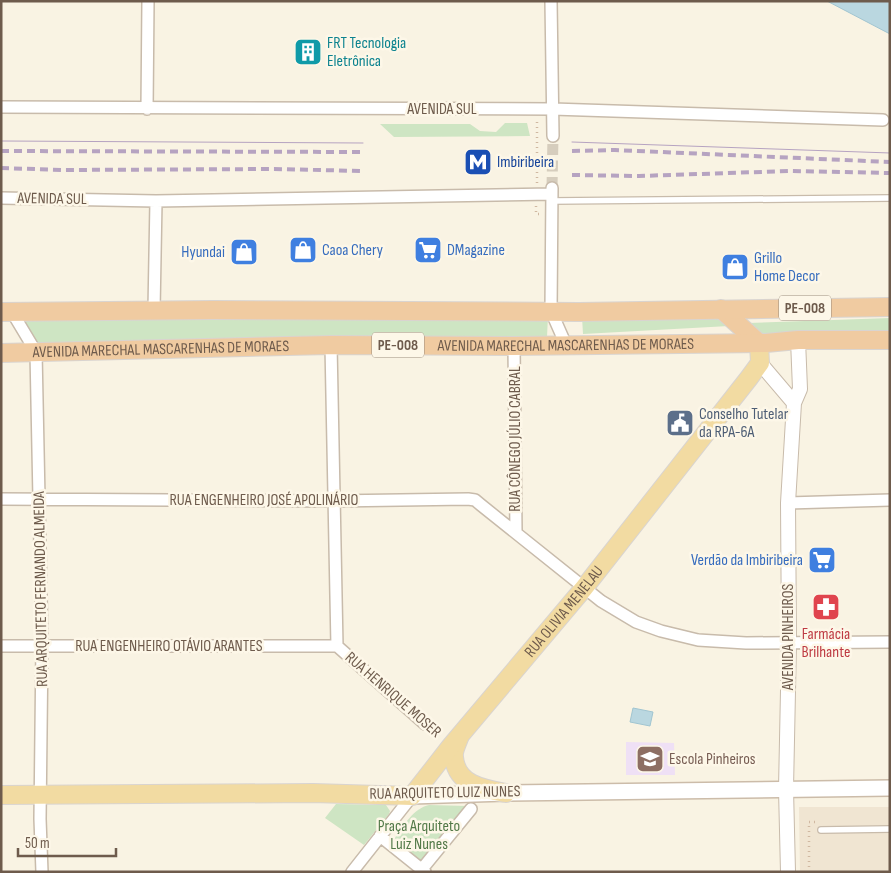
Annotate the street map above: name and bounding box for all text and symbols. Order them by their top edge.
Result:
place label: FRT Tecnologia Eletrônica [327,34,406,71]
building icon: FRT Tecnologia Eletrônica [293,37,323,67]
street label: AVENIDA SUL [406,100,477,119]
metro station icon: Imbiribeira [463,147,493,177]
place label: Imbiribeira [497,153,554,172]
street label: AVENIDA SUL [16,189,87,209]
shop icon: Caoa Chery [288,235,318,265]
supermarket icon: DMagazine [413,235,443,265]
shop icon: Hyundai [229,237,259,267]
place label: Caoa Chery [322,241,383,260]
place label: DMagazine [447,241,505,260]
place label: Hyundai [181,243,225,262]
place label: Grillo Home Decor [754,249,820,286]
shop icon: Grillo Home Decor [720,252,750,282]
road number: PE-008 [779,296,831,320]
road number: PE-008 [372,332,424,358]
street label: AVENIDA MARECHAL MASCARENHAS DE MORAES [437,334,694,356]
street label: AVENIDA MARECHAL MASCARENHAS DE MORAES [32,337,290,362]
street label: RUA CÔNEGO JÚLIO CABRAL [506,366,525,512]
place label: Conselho Tutelar da RPA-6A [699,405,789,442]
public building icon: Conselho Tutelar da RPA-6A [665,408,695,438]
street label: RUA ARQUITETO FERNANDO ALMEIDA [30,491,52,687]
street label: RUA ENGENHEIRO JOSÉ APOLINÁRIO [170,491,359,510]
supermarket icon: Verdão da Imbiribeira [807,545,837,575]
place label: Verdão da Imbiribeira [691,551,803,570]
street label: RUA OLIVIA MENELAU [520,562,607,661]
street label: AVENIDA PINHEIROS [779,584,798,691]
pharmacy icon: Farmácia Brilhante [811,592,841,622]
place label: Farmácia Brilhante [802,625,850,662]
street label: RUA ENGENHEIRO OTÁVIO ARANTES [75,637,263,656]
street label: RUA HENRIQUE MOSER [341,648,445,742]
school or university icon: Escola Pinheiros [635,744,665,774]
place label: Escola Pinheiros [669,750,756,769]
street label: RUA ARQUITETO LUIZ NUNES [369,782,521,804]
park label: Praça Arquiteto Luiz Nunes [378,817,460,854]
scale bar [18,826,115,858]
text: 50 m [25,834,50,853]

